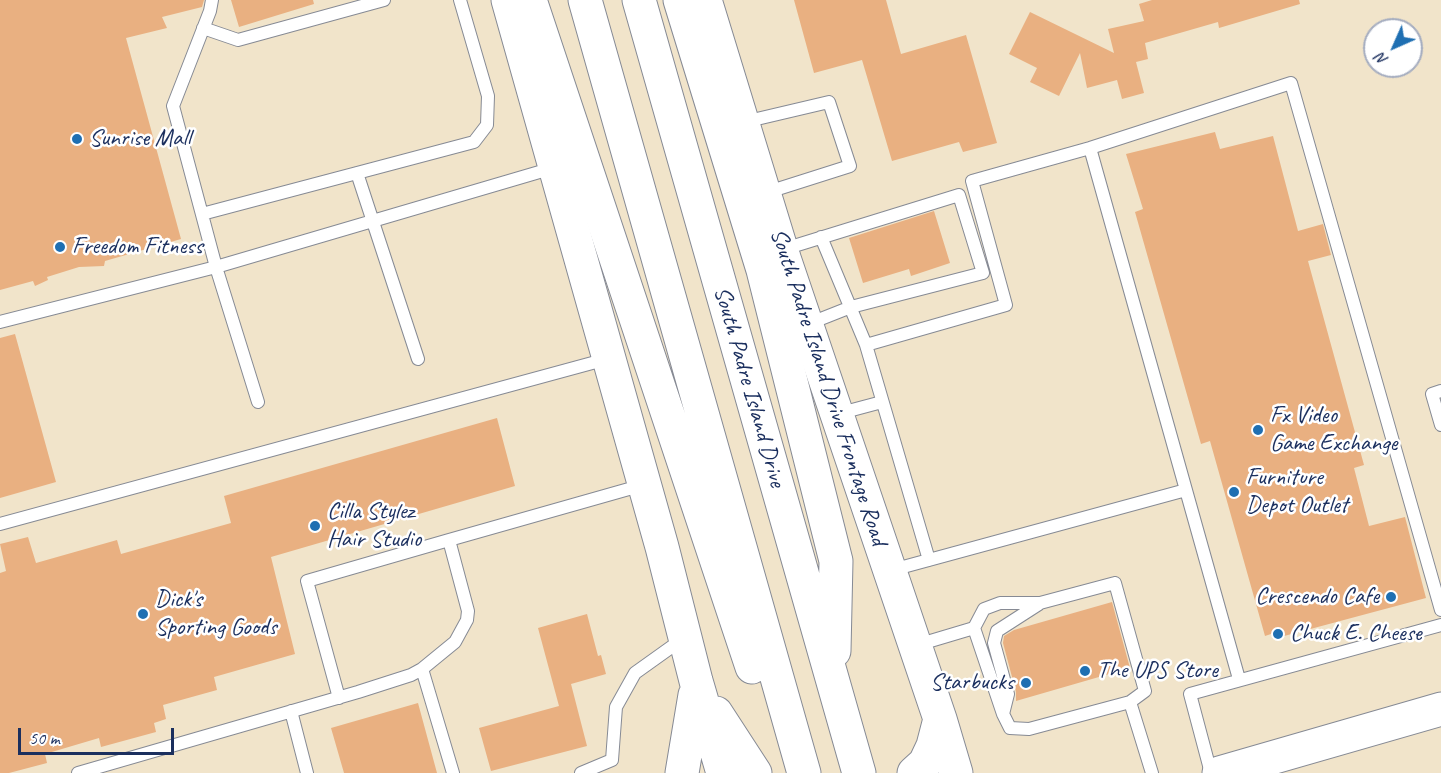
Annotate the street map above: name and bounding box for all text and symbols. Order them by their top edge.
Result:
north arrow [1363,18,1423,78]
text: N [1371,49,1392,70]
place label: Sunrise Mall [89,125,191,153]
marker: Sunrise Mall [70,132,84,146]
street label: South Padre Island Drive Frontage Road [763,225,893,549]
place label: Freedom Fitness [72,233,203,261]
marker: Freedom Fitness [53,240,67,254]
street label: South Padre Island Drive [707,284,791,490]
place label: Fx Video Game Exchange [1270,402,1397,458]
marker: Fx Video Game Exchange [1251,423,1265,437]
place label: Furniture Depot Outlet [1246,464,1348,520]
marker: Furniture Depot Outlet [1227,485,1241,499]
place label: Cilla Stylez Hair Studio [327,498,421,554]
marker: Cilla Stylez Hair Studio [308,519,322,533]
place label: Crescendo Cafe [1255,583,1379,611]
place label: Dick's Sporting Goods [155,586,277,642]
marker: Crescendo Cafe [1384,590,1398,604]
marker: Dick's Sporting Goods [136,607,150,621]
place label: Chuck E. Cheese [1290,620,1422,648]
marker: Chuck E. Cheese [1271,627,1285,641]
place label: The UPS Store [1097,657,1218,685]
marker: The UPS Store [1078,664,1092,678]
place label: Starbucks [930,669,1014,697]
marker: Starbucks [1019,676,1033,690]
scale bar [21,716,177,754]
text: 50 m [29,727,60,749]

